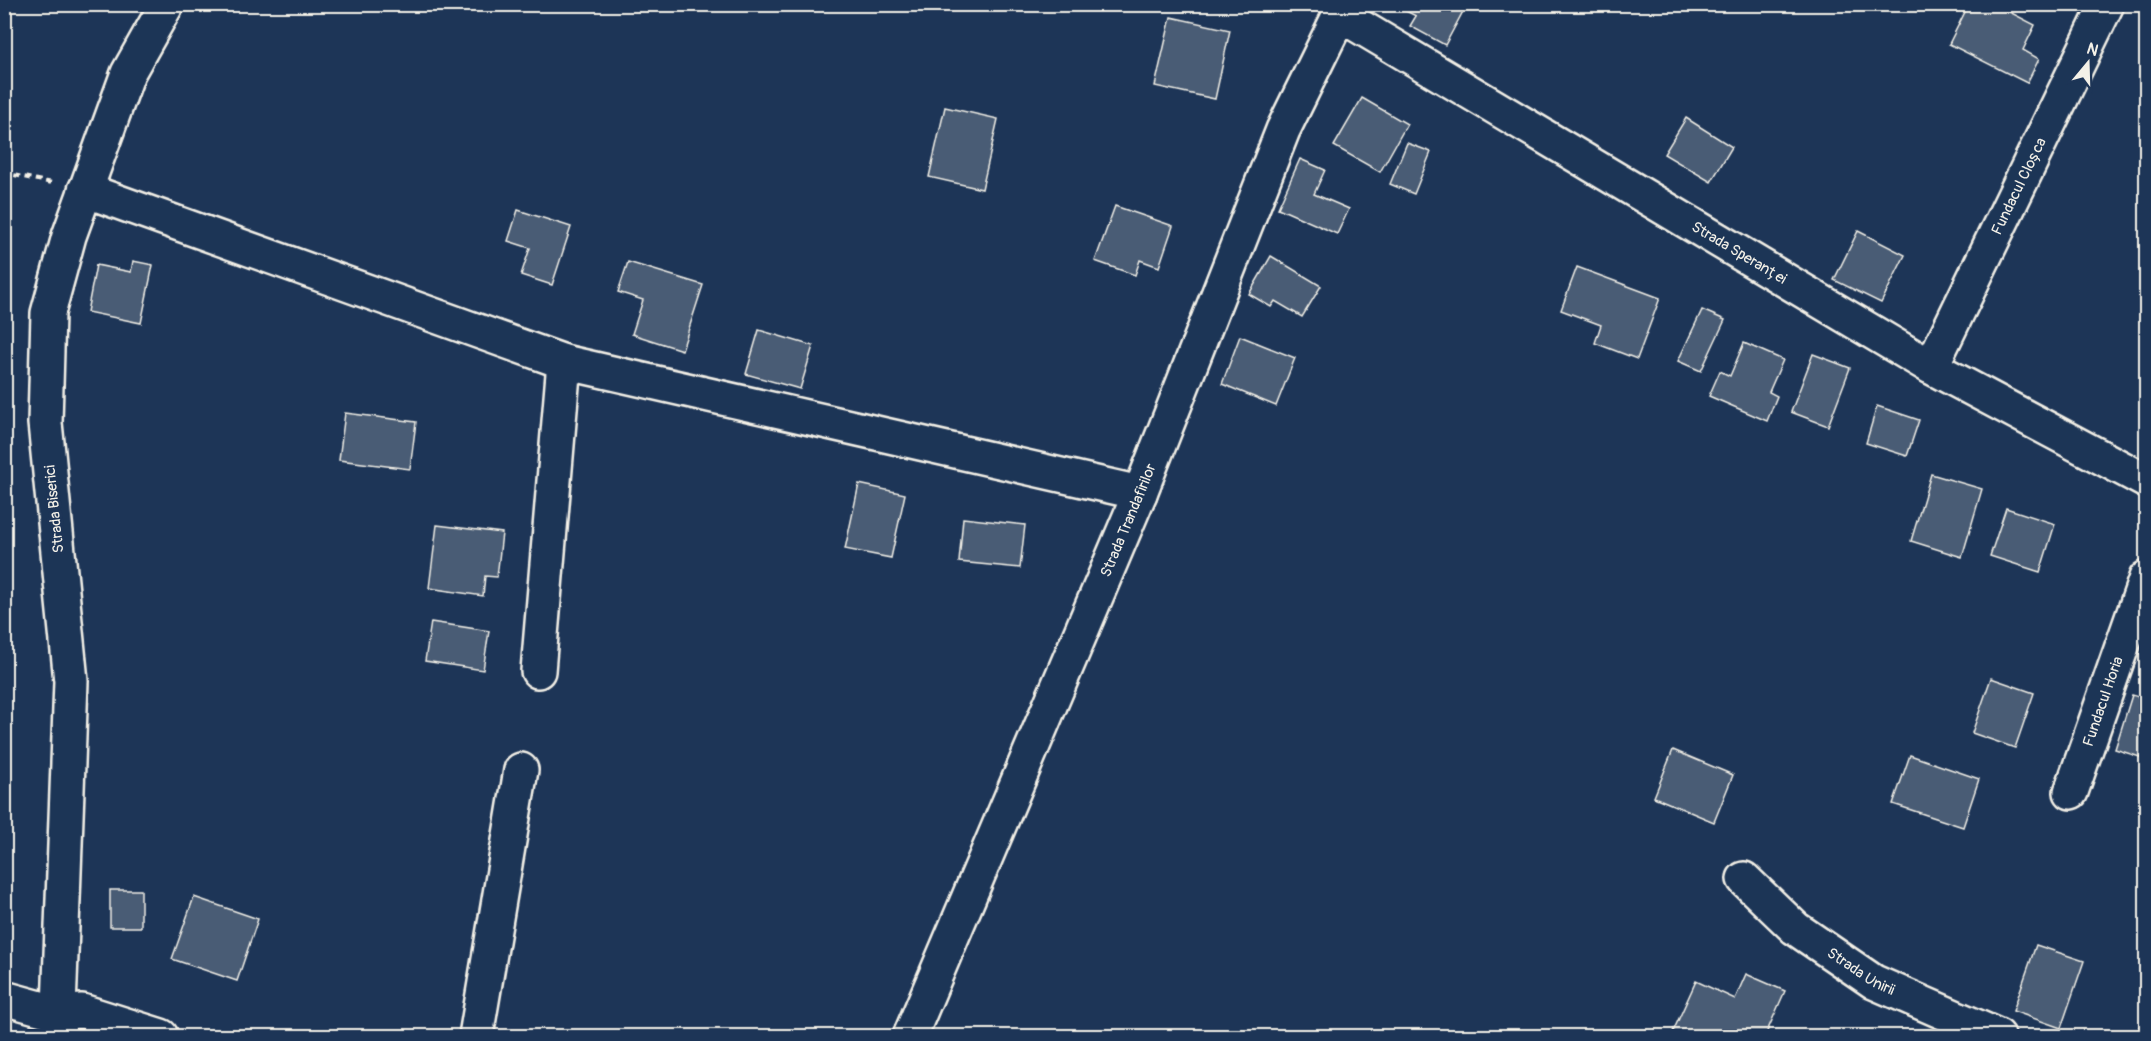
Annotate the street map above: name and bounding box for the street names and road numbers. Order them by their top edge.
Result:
street label: Fundacul Cloșca [1987,135,2051,238]
street label: Strada Speranței [1688,217,1790,289]
street label: Strada Trandafirilor [1096,460,1161,580]
street label: Strada Biserici [40,464,69,554]
street label: Fundacul Horia [2079,654,2128,749]
street label: Strada Unirii [1823,944,1898,1000]

